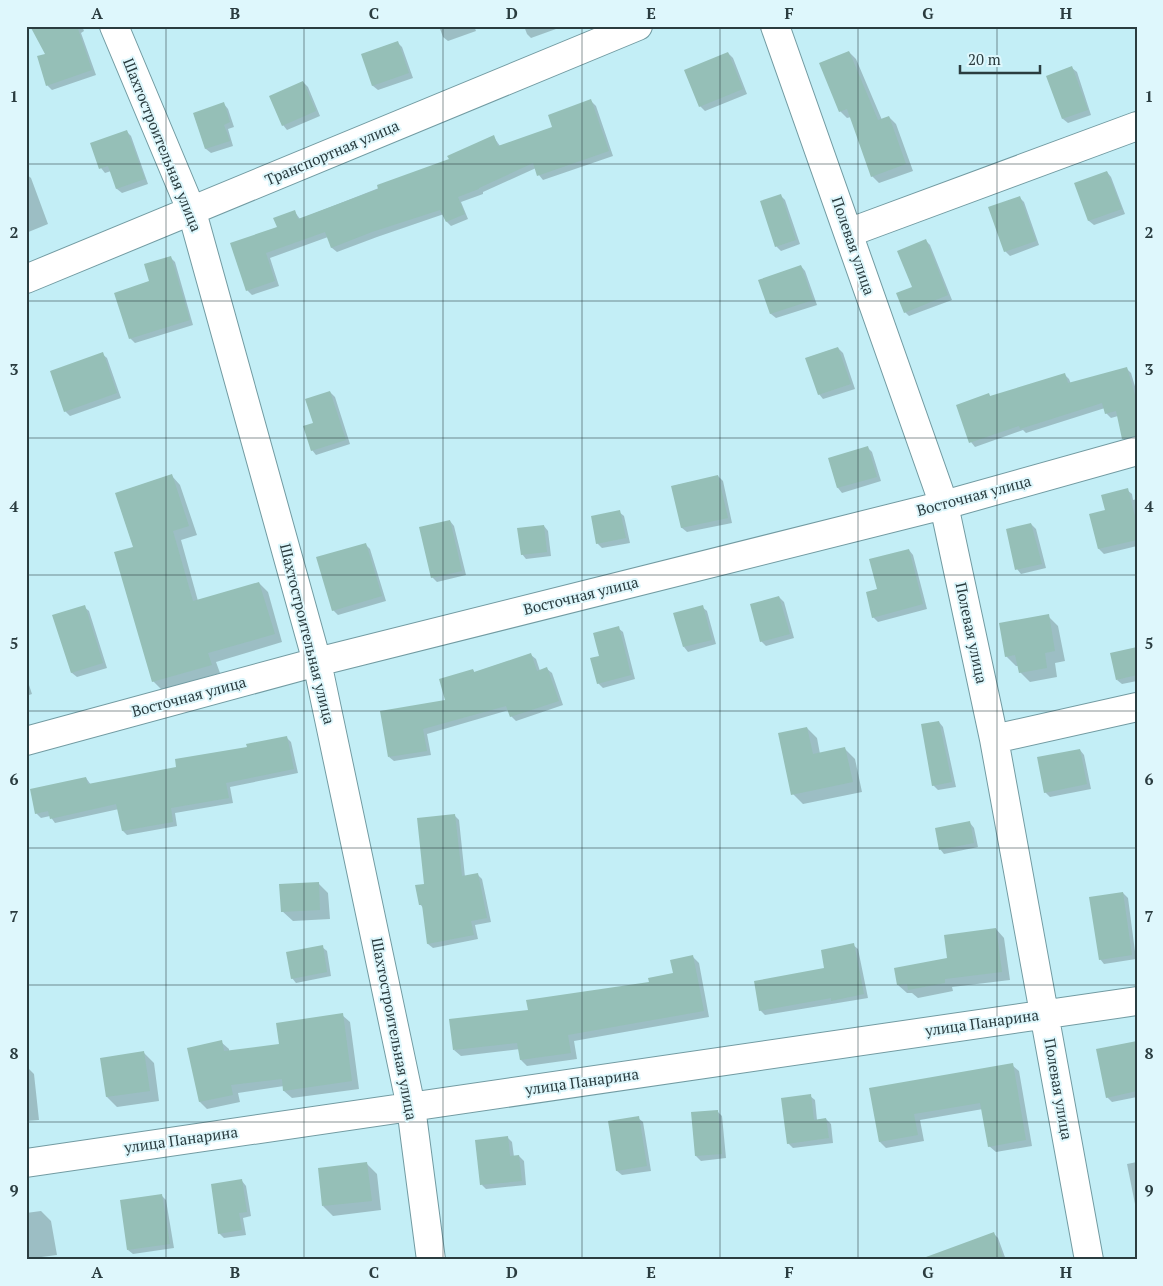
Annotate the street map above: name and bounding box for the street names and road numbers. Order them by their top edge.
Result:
street label: Шахтостроительная улица [119,55,207,235]
street label: Транспортная улица [261,115,402,189]
street label: Полевая улица [828,194,880,298]
street label: Восточная улица [914,470,1034,520]
street label: Шахтостроительная улица [276,541,340,726]
street label: Восточная улица [521,571,641,619]
street label: Полевая улица [952,580,993,686]
street label: Восточная улица [129,671,249,721]
street label: Шахтостроительная улица [367,936,423,1122]
street label: улица Панарина [923,1004,1040,1040]
street label: Полевая улица [1040,1036,1078,1142]
street label: улица Панарина [523,1063,640,1099]
street label: улица Панарина [122,1121,239,1157]

